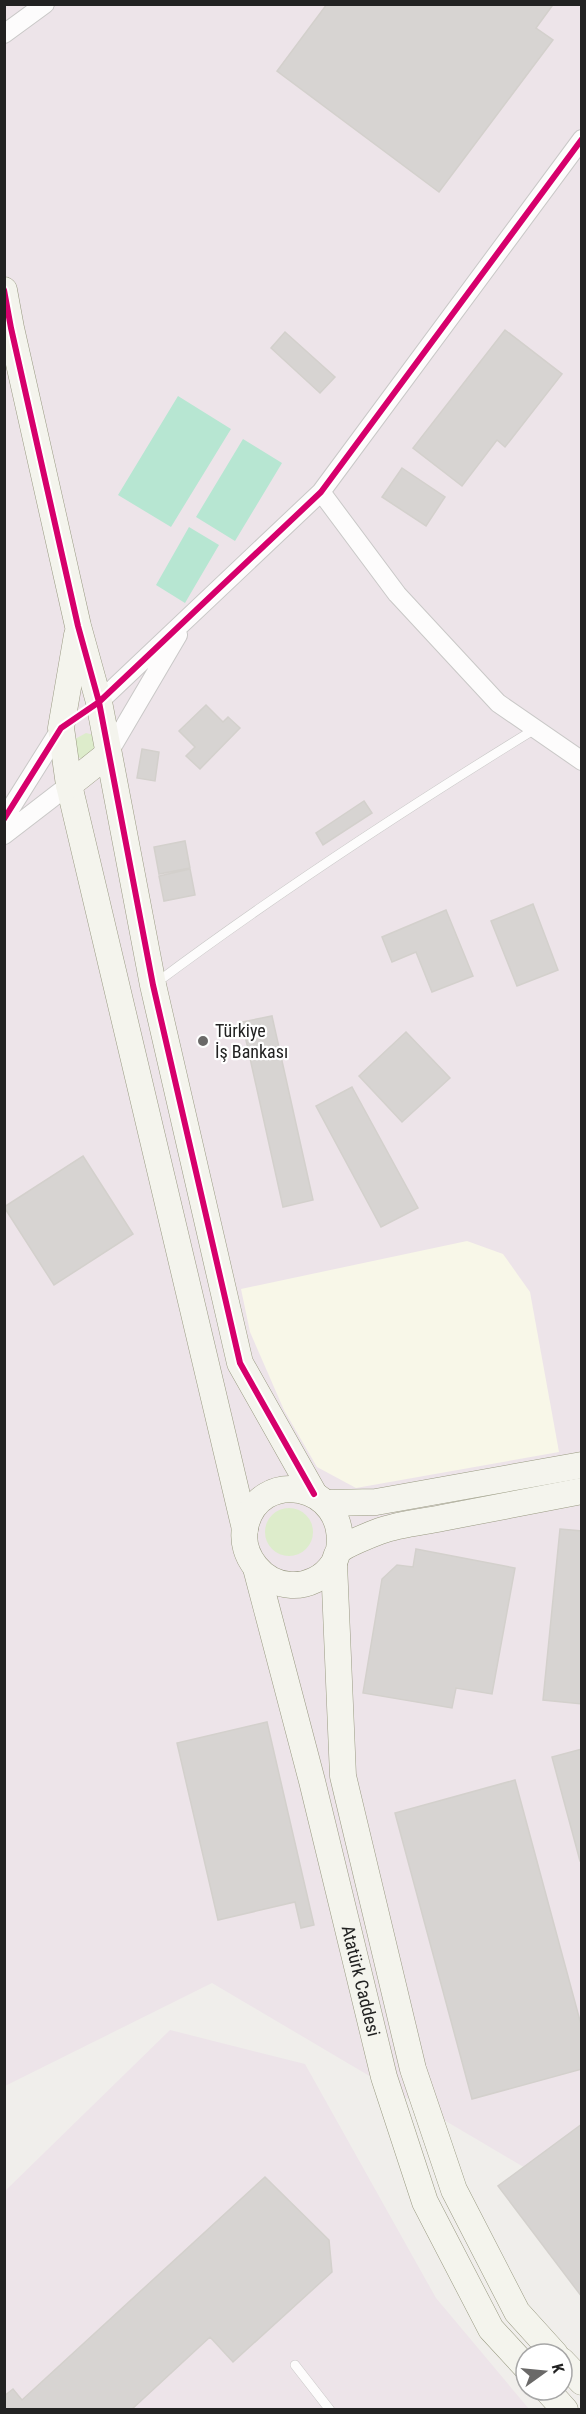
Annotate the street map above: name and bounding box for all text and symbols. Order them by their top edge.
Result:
place label: Türkiye İş Bankası [215,1020,288,1062]
marker: Türkiye İş Bankası [196,1034,210,1048]
street label: Atatürk Caddesi [338,1923,385,2038]
north arrow [514,2342,574,2402]
text: K [548,2362,568,2375]

